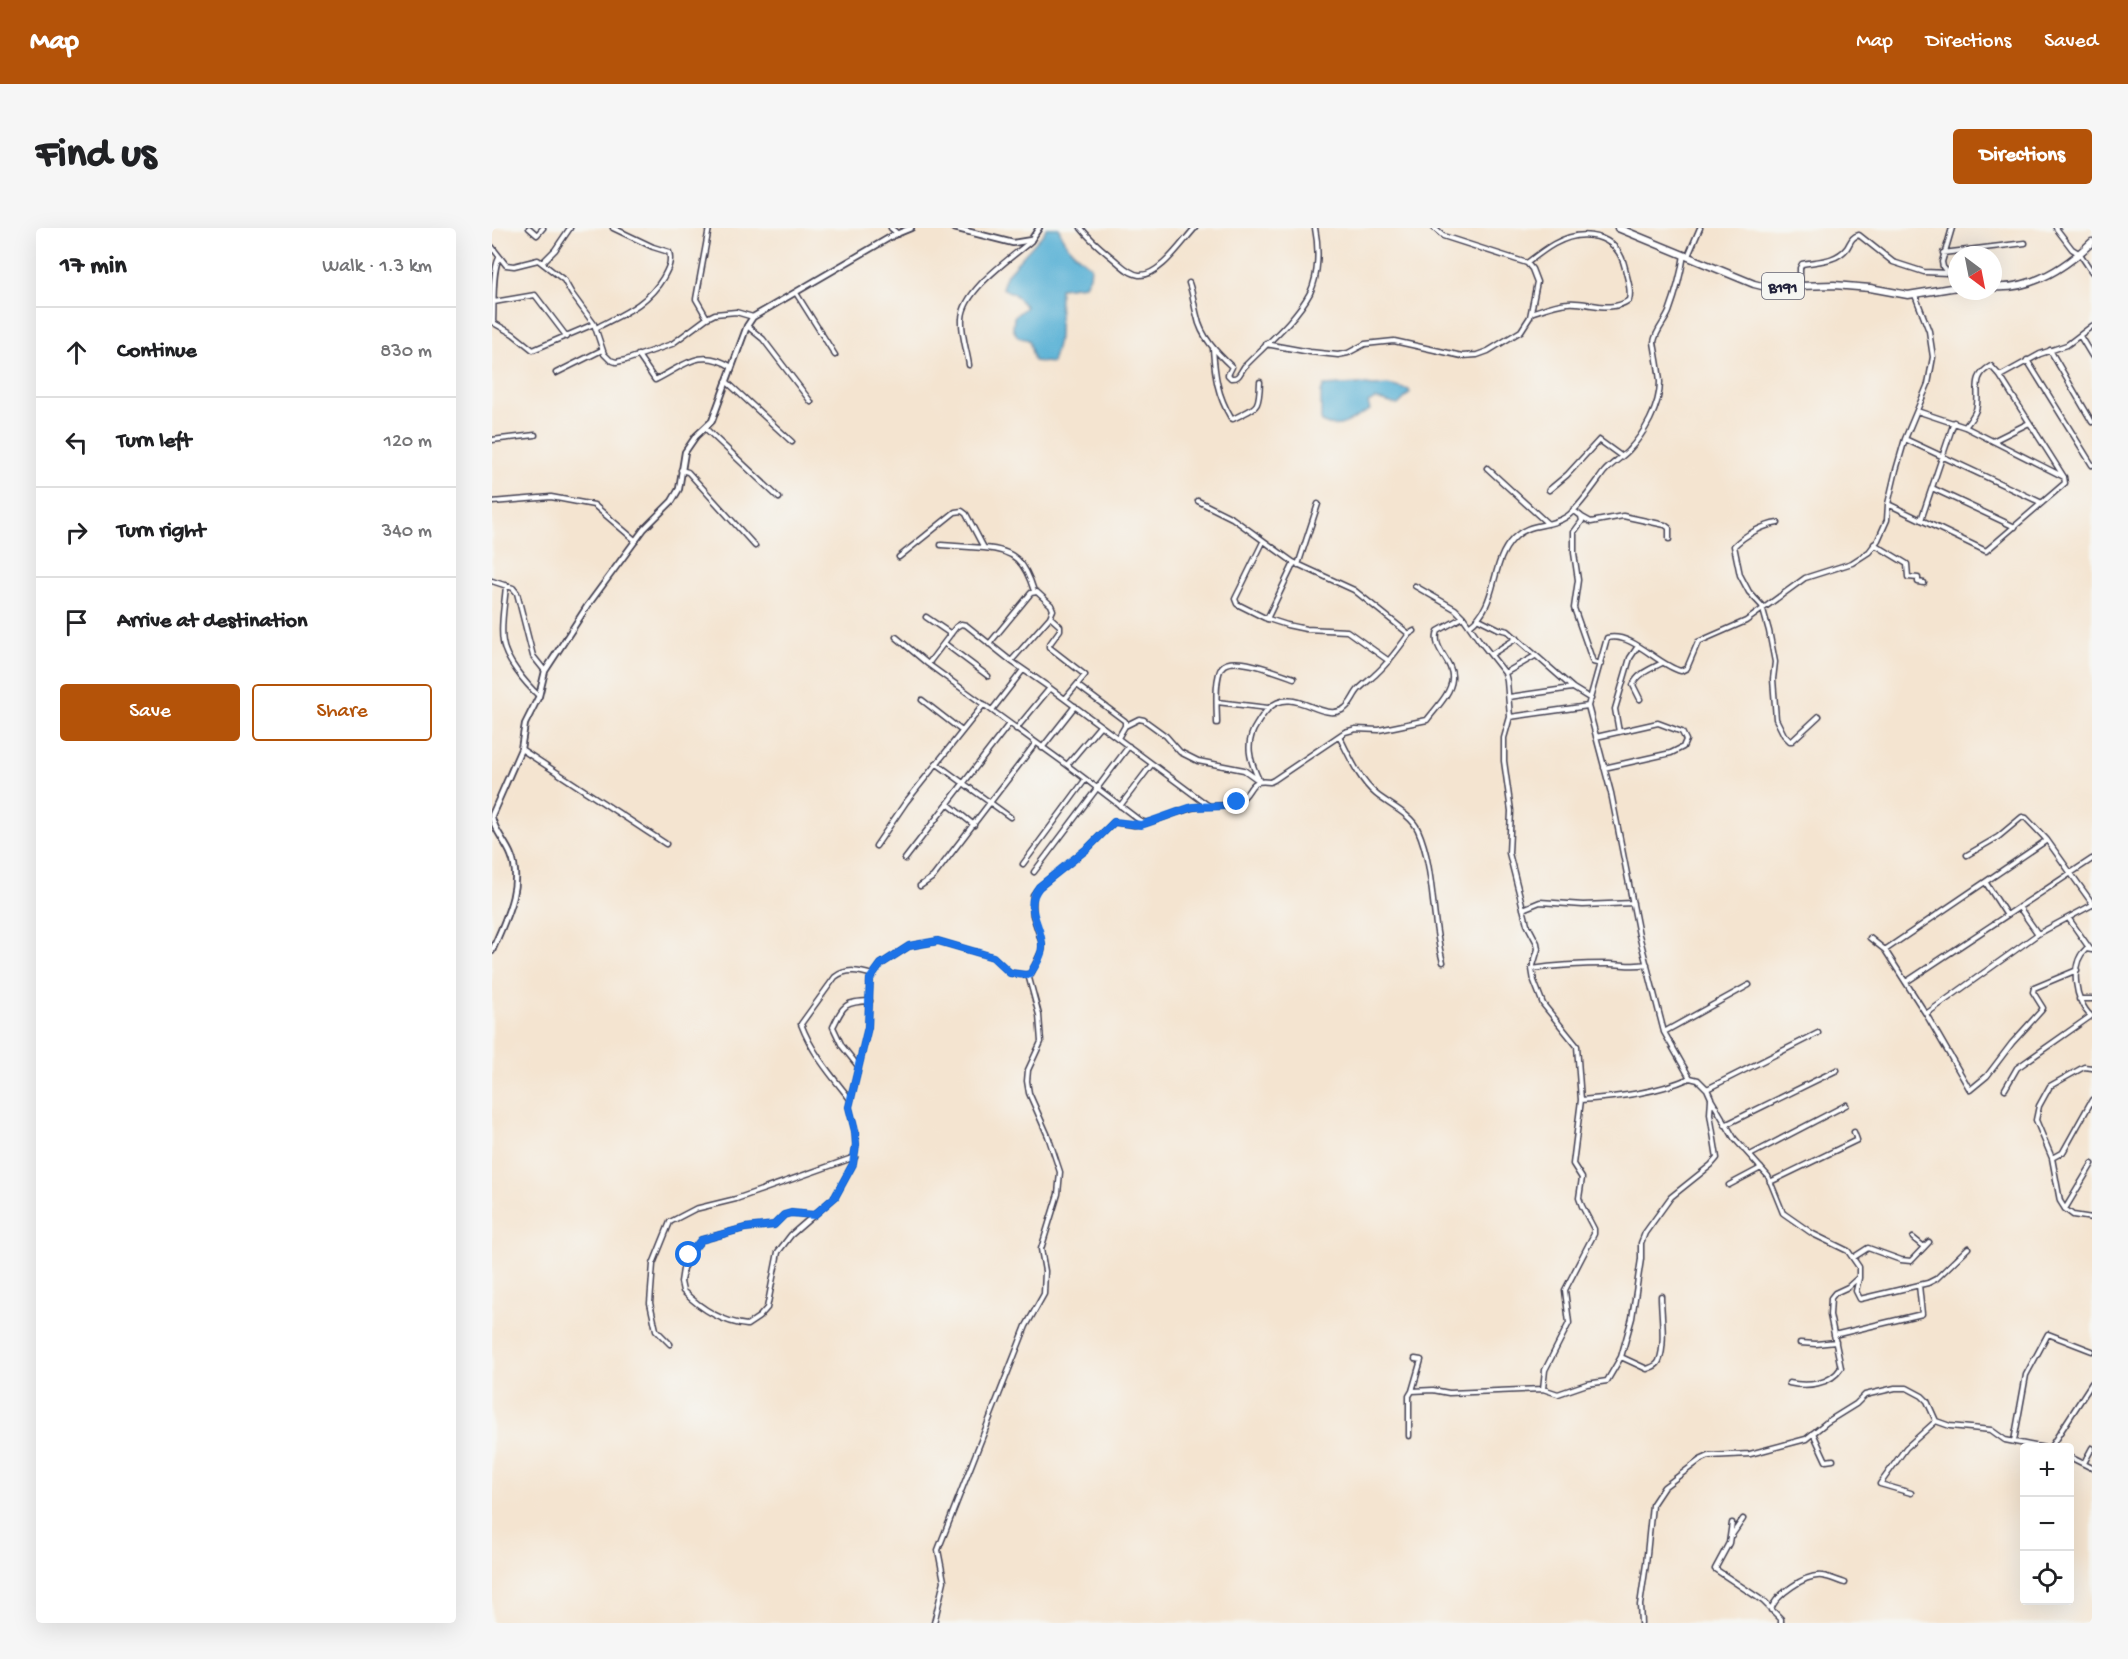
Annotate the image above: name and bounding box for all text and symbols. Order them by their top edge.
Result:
text: Map [30,26,79,59]
text: Map [1856,30,1893,55]
text: Directions [1926,30,2011,55]
text: Saved [2044,30,2098,55]
button: Directions [1953,129,2092,184]
text: Find us [36,132,156,181]
north arrow [1948,246,2002,300]
text: 17 min [60,252,127,283]
text: Walk · 1.3 km [322,256,432,279]
road number: B191 [1762,273,1804,299]
icon: ahead [60,336,93,369]
text: Continue [117,339,197,365]
text: 830 m [380,341,432,364]
icon: left [60,426,93,459]
text: Turn left [117,429,191,455]
text: 120 m [384,431,432,454]
icon: right [60,516,93,549]
text: Turn right [117,519,205,545]
text: 340 m [382,521,432,544]
icon: arrive [60,606,93,639]
text: Arrive at destination [117,609,307,635]
button: Save [60,684,240,741]
button: Share [252,684,432,741]
route end [1223,788,1249,814]
route start [675,1241,701,1267]
map controls [2020,1443,2074,1605]
button: + [2020,1443,2074,1497]
button: − [2020,1497,2074,1551]
button: locate [2020,1551,2074,1605]

